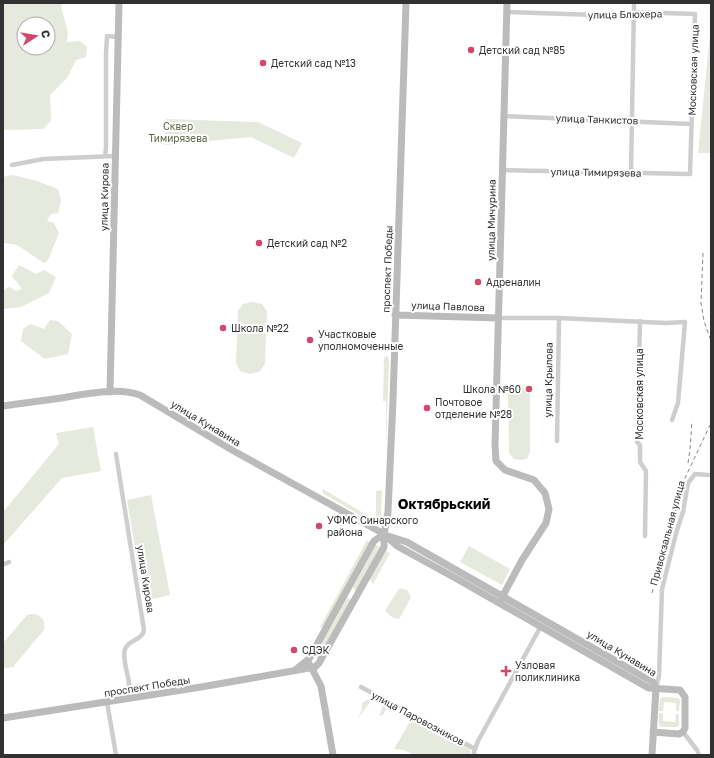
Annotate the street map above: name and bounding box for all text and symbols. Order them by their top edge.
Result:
street label: улица Блюхера [588,7,662,21]
north arrow [16,16,56,56]
street label: Московская улица [685,24,701,116]
text: С [39,29,53,39]
place label: Детский сад №85 [479,44,565,56]
marker: Детский сад №85 [466,45,476,55]
place label: Детский сад №13 [271,57,356,69]
marker: Детский сад №13 [258,58,268,68]
street label: улица Танкистов [556,112,639,126]
park label: Сквер Тимирязева [149,120,207,144]
street label: улица Кирова [97,163,111,231]
street label: улица Тимирязева [551,165,641,179]
street label: улица Мичурина [484,179,498,261]
street label: проспект Победы [379,225,395,313]
place label: Детский сад №2 [267,237,347,249]
marker: Детский сад №2 [254,238,264,248]
place label: Адреналин [486,276,541,288]
marker: Адреналин [473,277,483,287]
street label: улица Павлова [411,299,485,313]
place label: Школа №22 [231,322,289,334]
marker: Школа №22 [218,323,228,333]
place label: Участковые уполномоченные [318,328,403,352]
marker: Участковые уполномоченные [305,335,315,345]
street label: улица Крылова [541,342,555,418]
street label: Московская улица [633,348,645,440]
place label: Школа №60 [463,383,521,395]
marker: Школа №60 [524,384,534,394]
place label: Почтовое отделение №28 [435,396,512,420]
street label: улица Кунавина [169,397,243,449]
marker: Почтовое отделение №28 [422,403,432,413]
street label: Привокзальная улица [647,479,687,587]
district label: Октябрьский [398,495,490,512]
place label: УФМС Синарского района [327,514,418,538]
marker: УФМС Синарского района [314,521,324,531]
street label: улица Кирова [135,544,157,614]
street label: улица Кунавина [585,627,659,679]
place label: СДЭК [302,644,330,656]
marker: СДЭК [289,645,299,655]
place label: Узловая поликлиника [515,659,580,683]
marker: Узловая поликлиника [500,665,512,677]
street label: проспект Победы [103,673,191,699]
street label: улица Паровозников [370,688,467,748]

